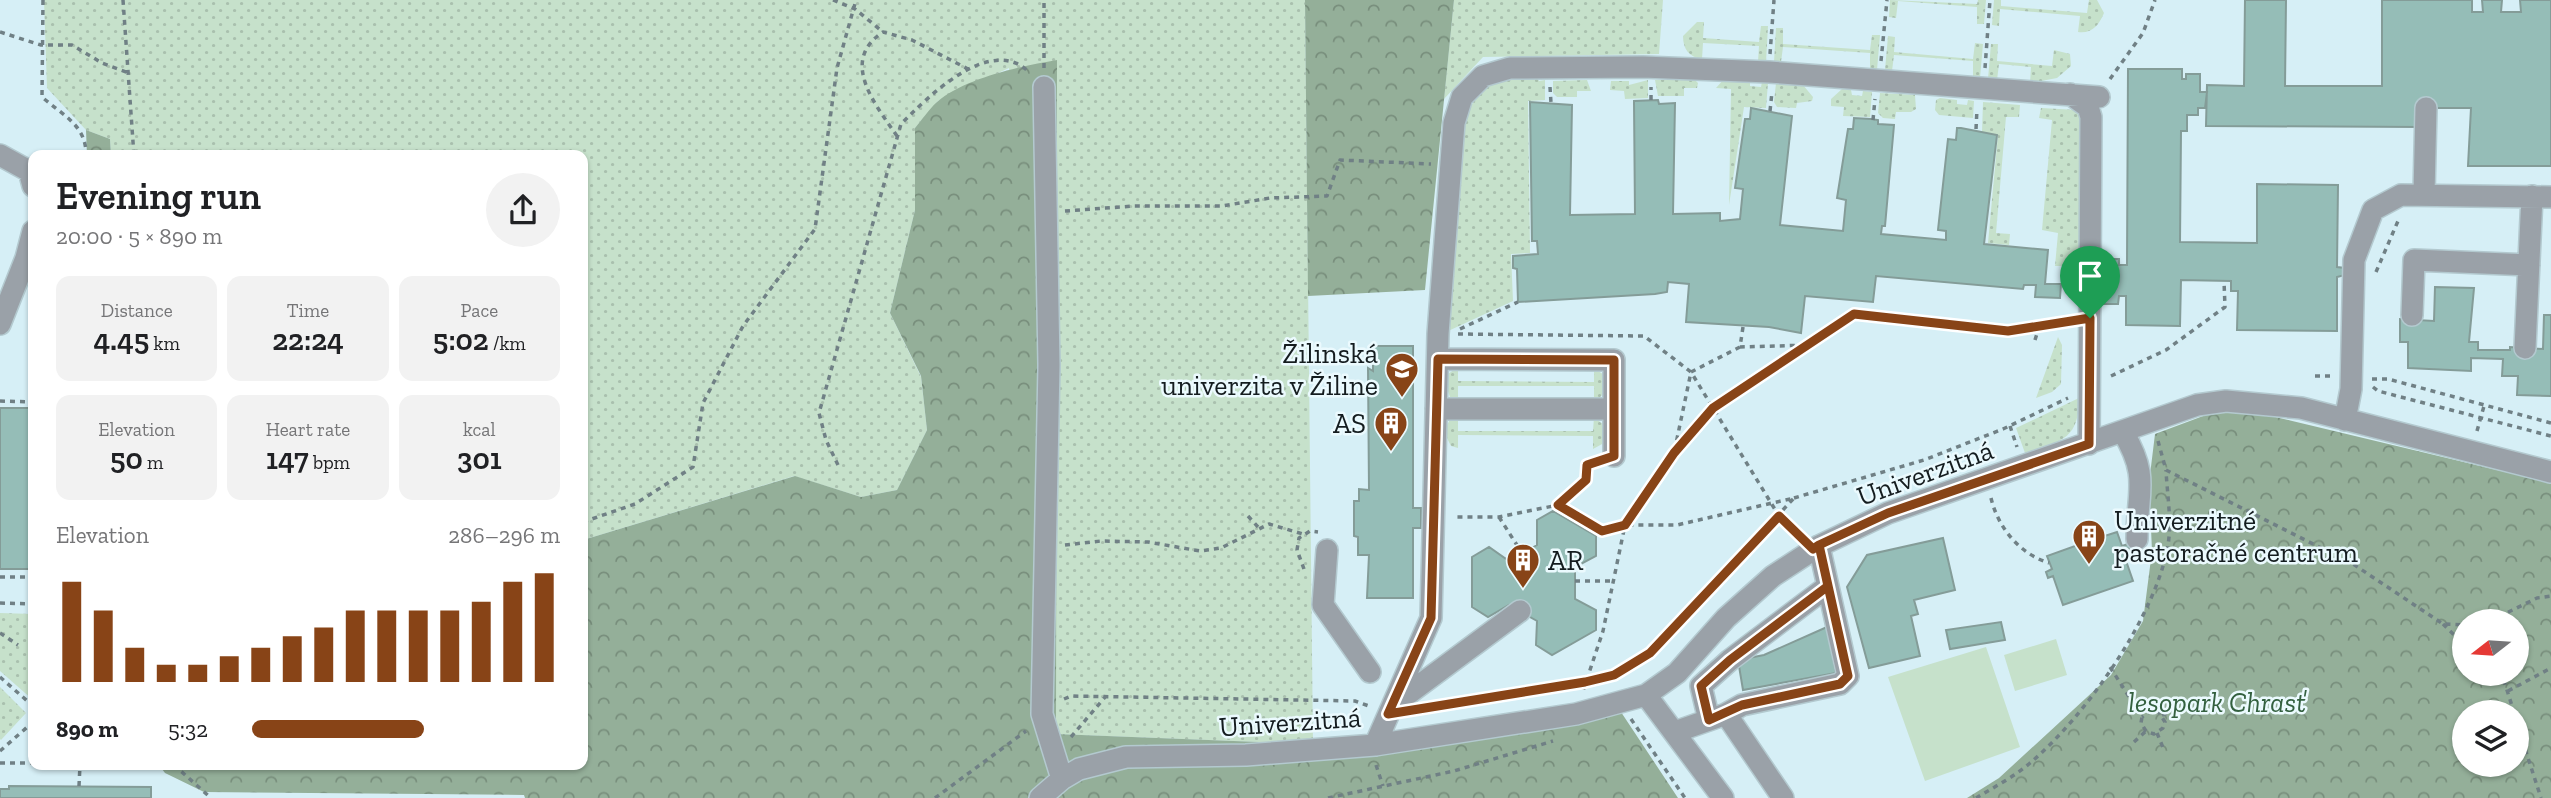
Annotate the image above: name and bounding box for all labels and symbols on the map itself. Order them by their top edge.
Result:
pin [2060,246,2120,318]
place label: Žilinská univerzita v Žiline [1161,337,1378,402]
school or university icon: Žilinská univerzita v Žiline [1383,350,1421,399]
building icon: AS [1372,404,1410,453]
place label: AS [1333,407,1366,440]
street label: Univerzitná [1852,433,1998,513]
place label: Univerzitné pastoračné centrum [2114,504,2358,569]
building icon: Univerzitné pastoračné centrum [2070,517,2108,566]
building icon: AR [1504,541,1542,590]
place label: AR [1548,544,1583,577]
north arrow [2452,609,2529,686]
park label: lesopark Chrasť [2128,686,2307,719]
street label: Univerzitná [1218,701,1363,743]

